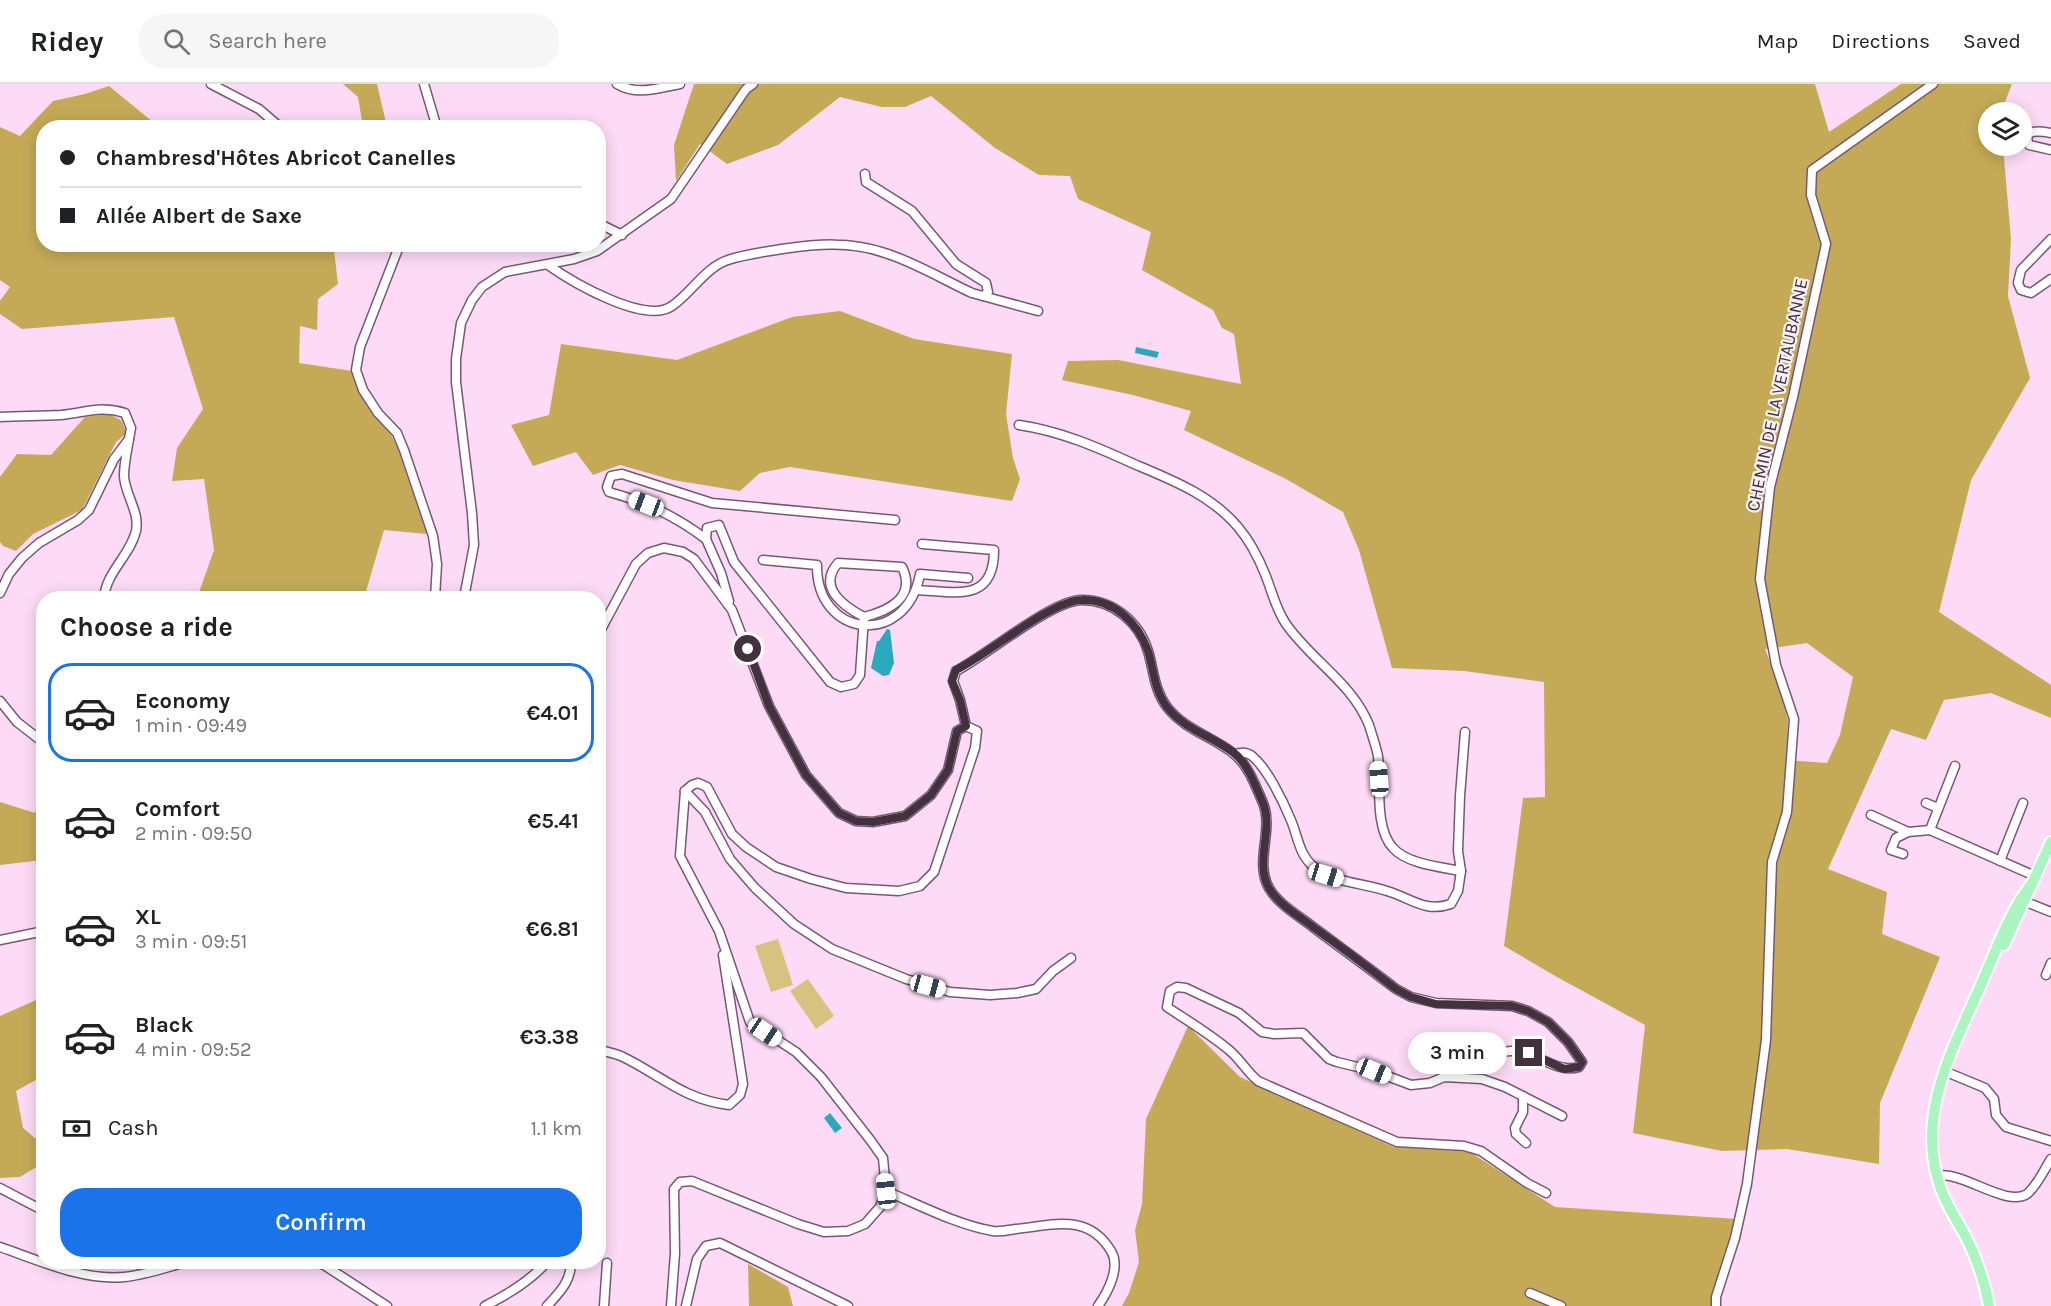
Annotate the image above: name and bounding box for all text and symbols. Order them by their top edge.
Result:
search box [139,14,559,68]
text: Ridey [30,25,103,58]
icon: search [160,25,193,58]
text: Search here [208,28,327,54]
text: Map [1757,29,1798,53]
text: Directions [1831,29,1930,53]
text: Saved [1963,29,2021,53]
map controls [1978,102,2032,156]
button: layers [1978,102,2032,156]
text: Chambresd'Hôtes Abricot Canelles [96,145,456,171]
text: Allée Albert de Saxe [96,203,302,229]
street label: CHEMIN DE LA VERTAUBANNE [1742,277,1812,513]
car [626,489,666,519]
text: Choose a ride [60,611,233,643]
route start [734,635,761,662]
icon: car [63,686,117,740]
text: Economy [135,688,230,714]
text: €4.01 [526,700,579,726]
text: 1 min · 09:49 [135,714,247,737]
car [1369,760,1389,798]
icon: car [63,794,117,848]
text: Comfort [135,796,220,822]
text: €5.41 [527,808,579,834]
text: 2 min · 09:50 [135,822,252,845]
car [1306,861,1346,889]
icon: car [63,902,117,956]
text: XL [135,904,161,930]
text: €6.81 [526,916,579,942]
text: 3 min · 09:51 [135,930,247,953]
car [908,973,948,999]
icon: car [63,1010,117,1064]
text: Black [135,1012,194,1038]
car [745,1014,785,1050]
text: €3.38 [520,1024,579,1050]
callout: 3 min [1409,1032,1508,1074]
text: 4 min · 09:52 [135,1038,252,1061]
route end [1515,1039,1542,1066]
text: 3 min [1430,1041,1485,1064]
car [1354,1056,1394,1086]
icon: cash [60,1112,93,1145]
text: Cash [108,1115,158,1141]
text: 1.1 km [530,1117,582,1140]
car [875,1172,897,1210]
button: Confirm [60,1188,582,1257]

